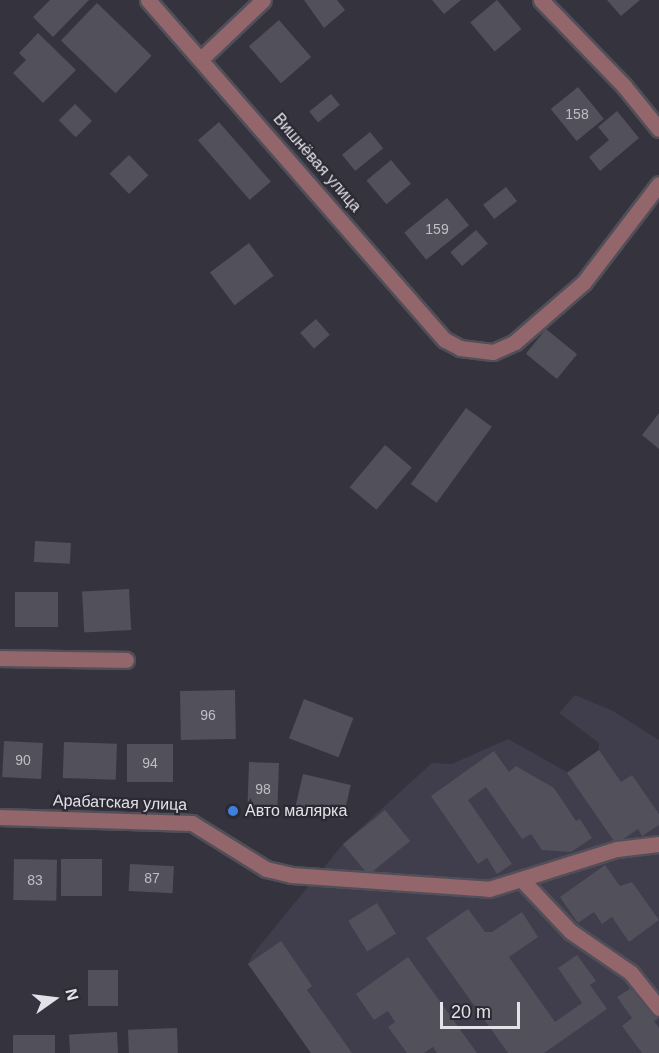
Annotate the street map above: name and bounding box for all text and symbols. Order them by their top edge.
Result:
house number: 158 [565,106,589,122]
street label: Вишнёвая улица [269,110,365,216]
house number: 159 [425,221,449,237]
house number: 96 [200,707,216,723]
house number: 90 [15,752,31,768]
house number: 94 [142,755,158,771]
house number: 98 [255,781,271,797]
street label: Арабатская улица [53,791,187,815]
place label: Авто малярка [245,801,347,821]
marker: Авто малярка [226,804,240,818]
house number: 87 [144,870,160,886]
house number: 83 [27,872,43,888]
north arrow [24,969,84,1029]
text: N [62,987,82,1002]
scale bar [443,990,522,1028]
text: 20 m [451,1002,491,1022]

